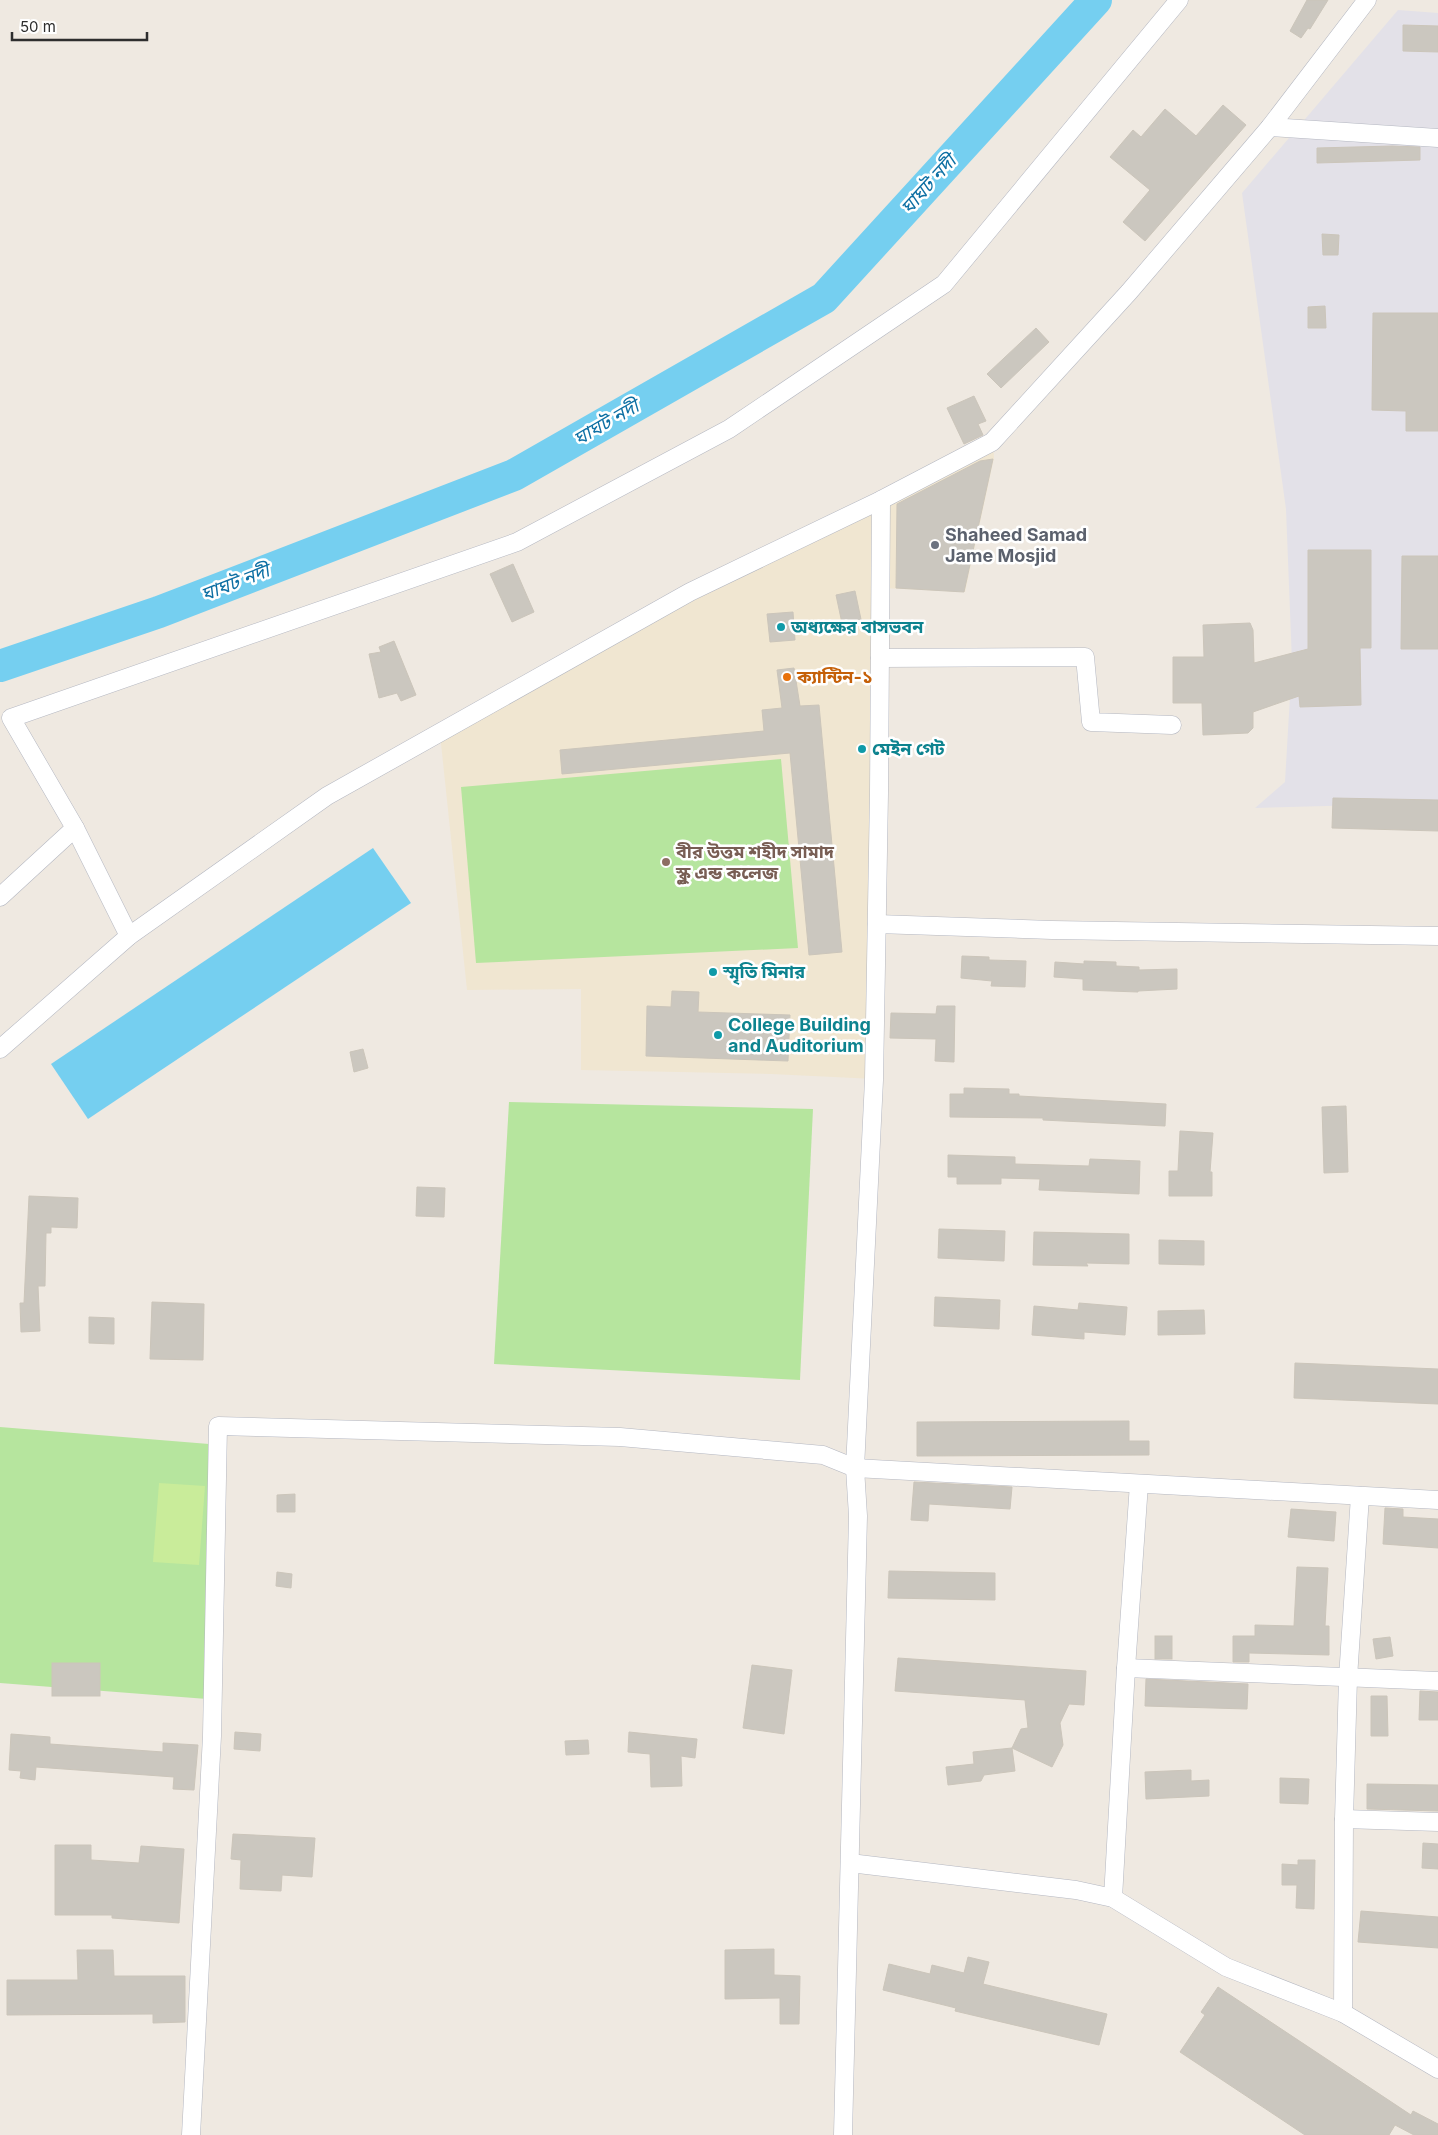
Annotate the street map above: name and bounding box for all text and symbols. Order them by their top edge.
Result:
scale bar [12,10,148,42]
text: 50 m [20,17,56,36]
water label: ঘাঘট নদী [896,147,963,219]
water label: ঘাঘট নদী [570,393,646,450]
place label: Shaheed Samad Jame Mosjid [945,524,1087,566]
marker: Shaheed Samad Jame Mosjid [929,539,941,551]
water label: ঘাঘট নদী [198,558,276,606]
place label: অধ্যক্ষের বাসভবন [790,616,924,637]
marker: অধ্যক্ষের বাসভবন [775,621,787,633]
place label: ক্যান্টিন-১ [796,666,873,687]
marker: ক্যান্টিন-১ [781,671,793,683]
place label: মেইন গেট [872,738,946,759]
marker: মেইন গেট [856,743,868,755]
place label: বীর উত্তম শহীদ সামাদ স্কুল এন্ড কলেজ [675,841,835,885]
marker: বীর উত্তম শহীদ সামাদ স্কুল এন্ড কলেজ [660,856,672,868]
place label: স্মৃতি মিনার [722,961,806,985]
marker: স্মৃতি মিনার [707,966,719,978]
place label: College Building and Auditorium [728,1014,871,1056]
marker: College Building and Auditorium [712,1029,724,1041]

